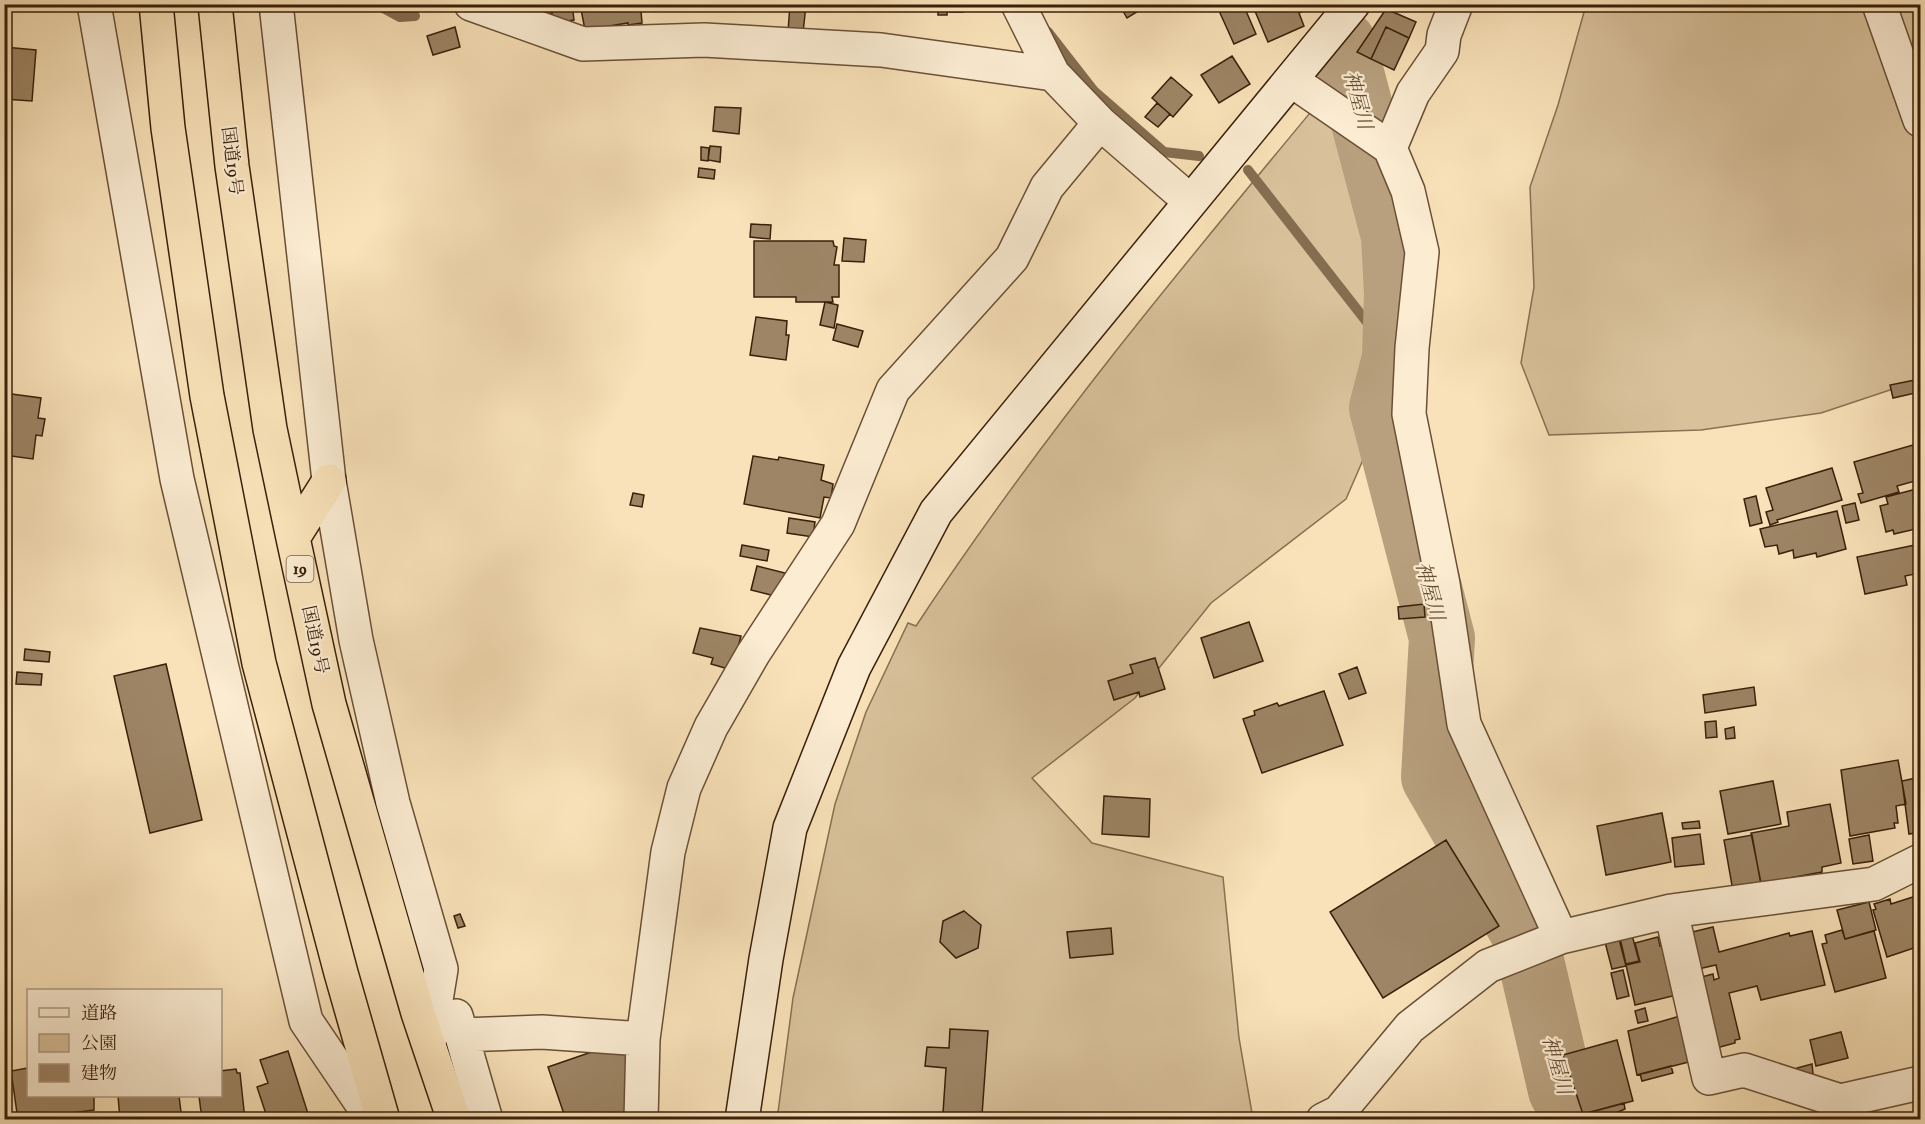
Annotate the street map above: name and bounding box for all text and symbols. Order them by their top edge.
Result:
water label: 神屋川 [1338,68,1378,134]
street label: 国道19号 [216,125,248,197]
road number: 19 [286,556,314,582]
water label: 神屋川 [1410,559,1450,625]
street label: 国道19号 [297,604,333,676]
legend [27,989,222,1097]
text: 道路 [81,1002,117,1025]
text: 公園 [81,1032,117,1055]
water label: 神屋川 [1537,1033,1578,1099]
text: 建物 [81,1062,117,1085]

